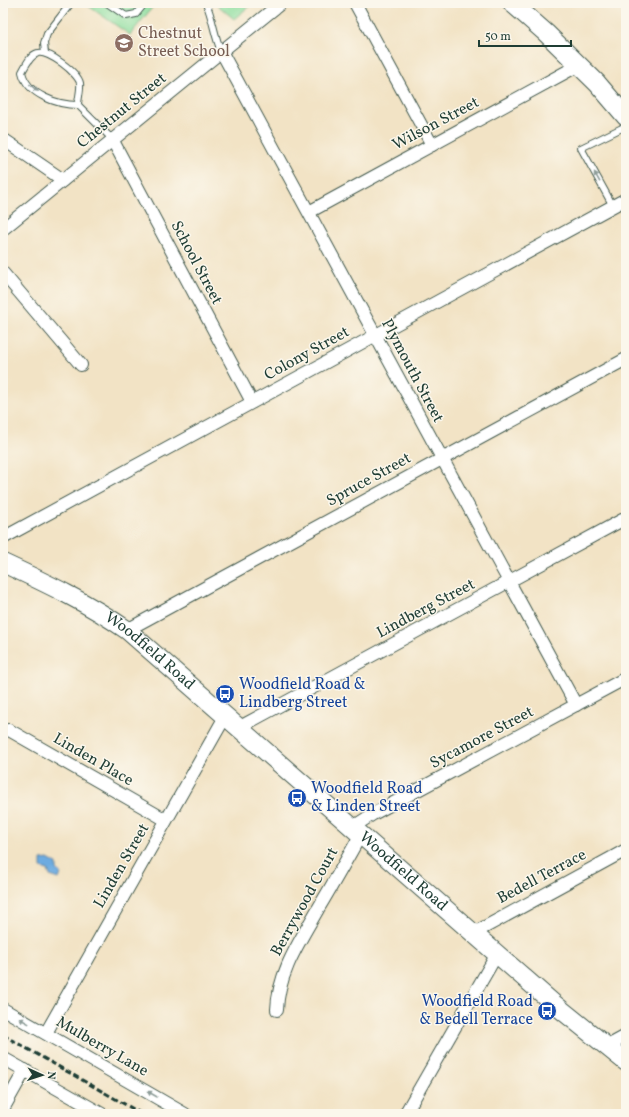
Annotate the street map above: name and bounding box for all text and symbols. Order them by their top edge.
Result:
scale bar [479,22,571,48]
place label: Chestnut Street School [138,23,230,63]
text: 50 m [485,29,511,45]
school or university icon: Chestnut Street School [113,32,135,54]
street label: Chestnut Street [73,68,172,154]
one-way arrow [28,84,39,93]
street label: Wilson Street [389,92,484,156]
one-way arrow [594,171,601,183]
street label: School Street [165,217,227,309]
street label: Plymouth Street [375,315,449,427]
street label: Colony Street [260,321,354,386]
street label: Spruce Street [323,448,416,512]
street label: Lindberg Street [373,574,479,644]
street label: Woodfield Road [100,607,199,695]
place label: Woodfield Road & Lindberg Street [239,674,366,714]
bus stop icon: Woodfield Road & Lindberg Street [214,683,236,705]
street label: Sycamore Street [426,701,538,775]
street label: Linden Place [49,728,137,792]
place label: Woodfield Road & Linden Street [311,778,423,818]
bus stop icon: Woodfield Road & Linden Street [286,787,308,809]
street label: Linden Street [89,819,155,912]
street label: Woodfield Road [354,827,452,917]
street label: Berrywood Court [266,843,344,960]
street label: Bedell Terrace [493,844,591,910]
place label: Woodfield Road & Bedell Terrace [420,991,533,1031]
bus stop icon: Woodfield Road & Bedell Terrace [536,1000,558,1022]
street label: Mulberry Lane [52,1012,152,1082]
one-way arrow [18,1017,30,1024]
north arrow [22,1055,62,1095]
text: N [43,1071,58,1080]
one-way arrow [146,1091,158,1098]

